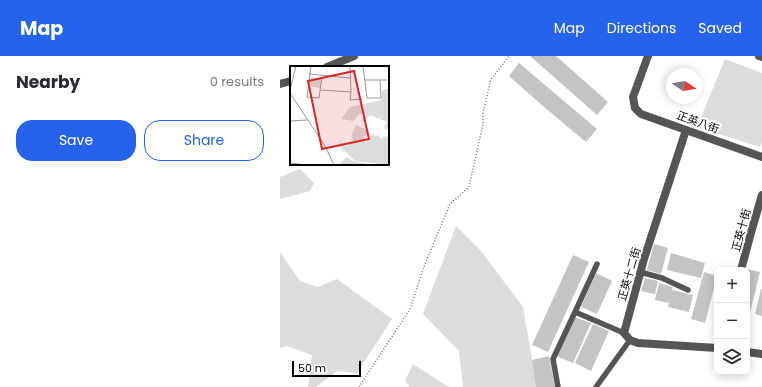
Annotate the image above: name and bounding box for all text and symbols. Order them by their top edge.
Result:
text: Map [20,15,63,42]
text: Map [554,18,585,38]
text: Directions [607,18,676,38]
text: Saved [698,18,742,38]
inset map [290,66,389,165]
north arrow [666,68,702,104]
text: Nearby [16,70,80,94]
text: 0 results [210,72,264,91]
street label: 正英八街 [675,107,721,137]
button: Save [16,120,136,161]
button: Share [144,120,264,161]
street label: 正英十街 [728,207,754,253]
street label: 正英十二街 [614,245,644,303]
map controls [714,267,750,375]
button: + [714,267,750,303]
button: − [714,303,750,339]
button: layers [714,339,750,375]
scale bar [292,359,361,378]
text: 50 m [298,360,326,376]

